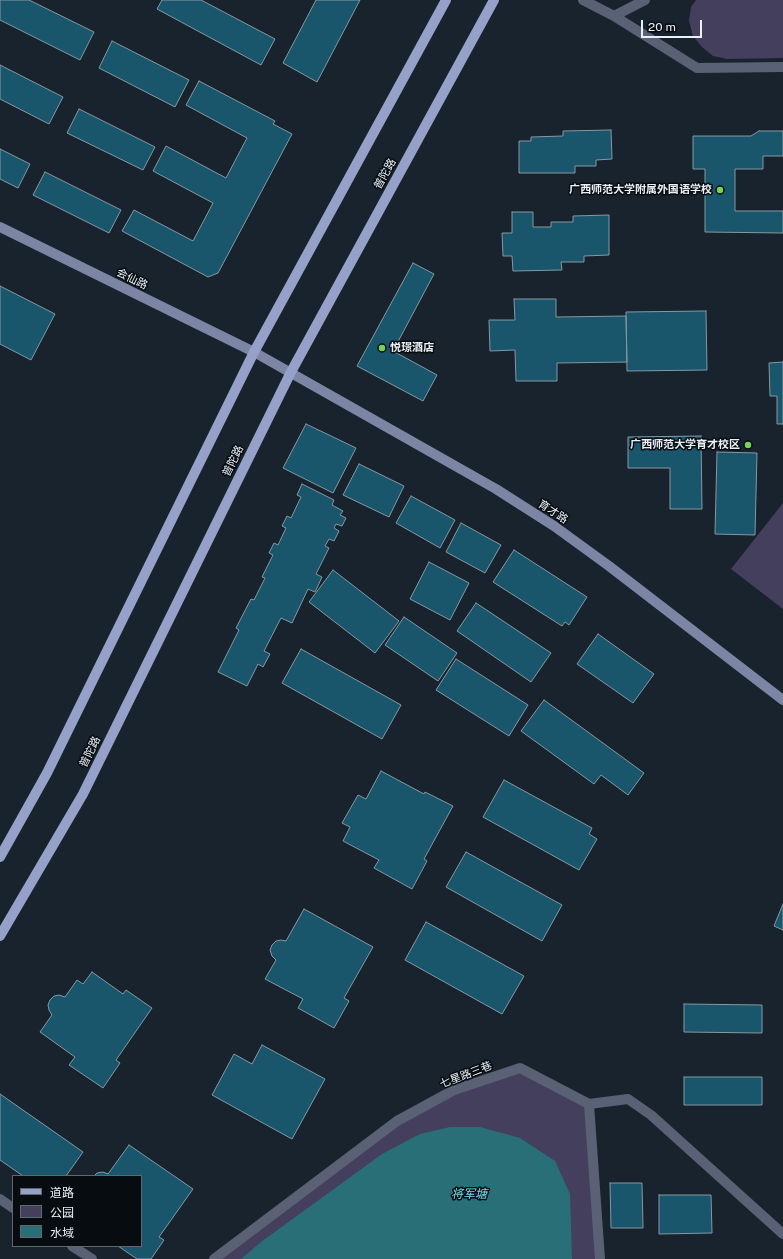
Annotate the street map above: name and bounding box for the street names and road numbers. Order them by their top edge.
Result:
street label: 普陀路 [371,156,399,192]
street label: 会仙路 [114,266,150,292]
street label: 普陀路 [220,443,246,479]
street label: 育才路 [536,497,570,527]
street label: 普陀路 [77,734,103,770]
street label: 七星路三巷 [438,1059,494,1091]

